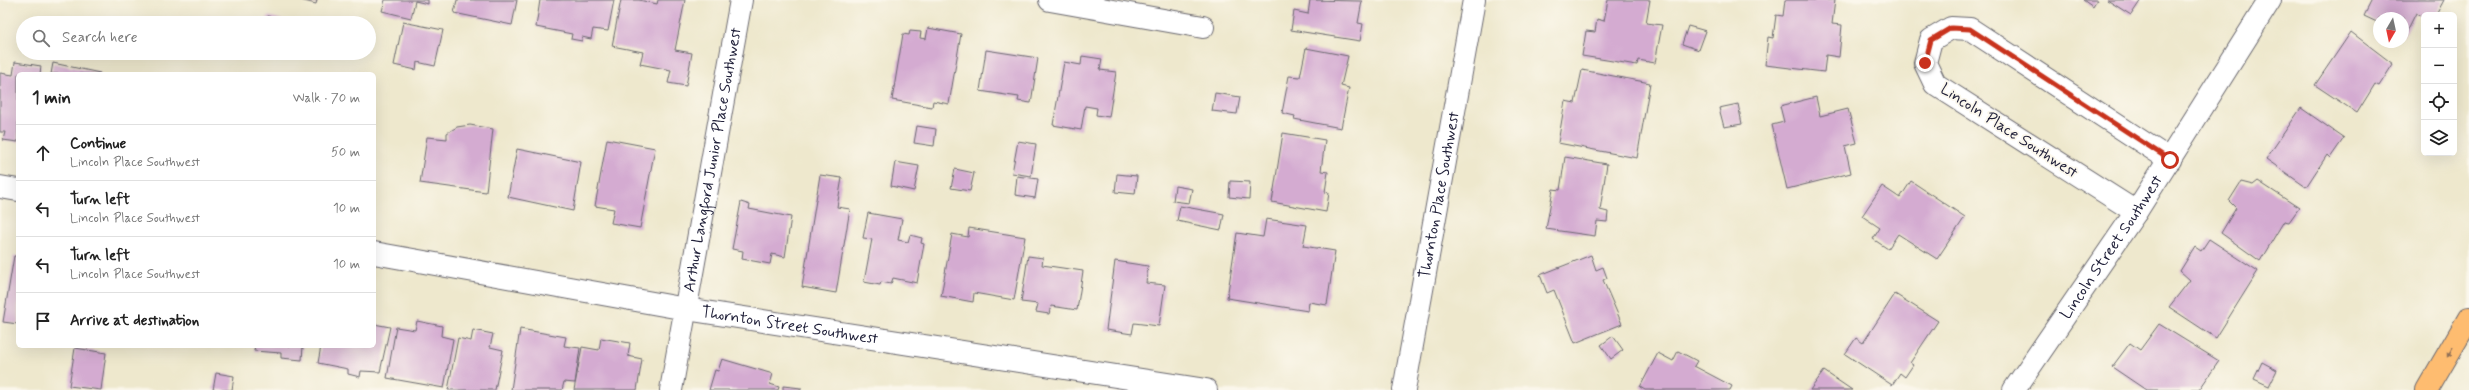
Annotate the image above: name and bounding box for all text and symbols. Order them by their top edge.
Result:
north arrow [2373,12,2409,48]
map controls [2421,12,2457,156]
button: + [2421,12,2457,48]
search box [16,16,376,60]
street label: Arthur Langford Junior Place Southwest [678,26,746,294]
icon: search [30,27,52,49]
text: Search here [62,28,138,48]
button: − [2421,48,2457,84]
route end [1916,54,1934,72]
street label: Lincoln Place Southwest [1936,79,2082,183]
button: locate [2421,84,2457,120]
text: 1 min [32,87,71,109]
text: Walk · 70 m [293,90,360,107]
street label: Thornton Place Southwest [1414,110,1464,280]
button: layers [2421,120,2457,156]
text: Continue [70,134,126,154]
icon: ahead [32,142,54,164]
text: 50 m [331,144,360,161]
route start [2161,151,2179,169]
text: Lincoln Place Southwest [70,154,200,171]
street label: Lincoln Street Southwest [2055,171,2167,323]
text: Turn left [70,190,130,210]
icon: left [32,198,54,220]
text: 10 m [333,200,360,217]
text: Lincoln Place Southwest [70,210,200,227]
text: Turn left [70,246,130,266]
icon: left [32,254,54,276]
text: 10 m [333,256,360,273]
text: Lincoln Place Southwest [70,266,200,283]
street label: Thornton Street Southwest [700,301,880,349]
icon: arrive [32,310,54,332]
text: Arrive at destination [70,311,199,331]
one-way arrow [2447,346,2453,358]

